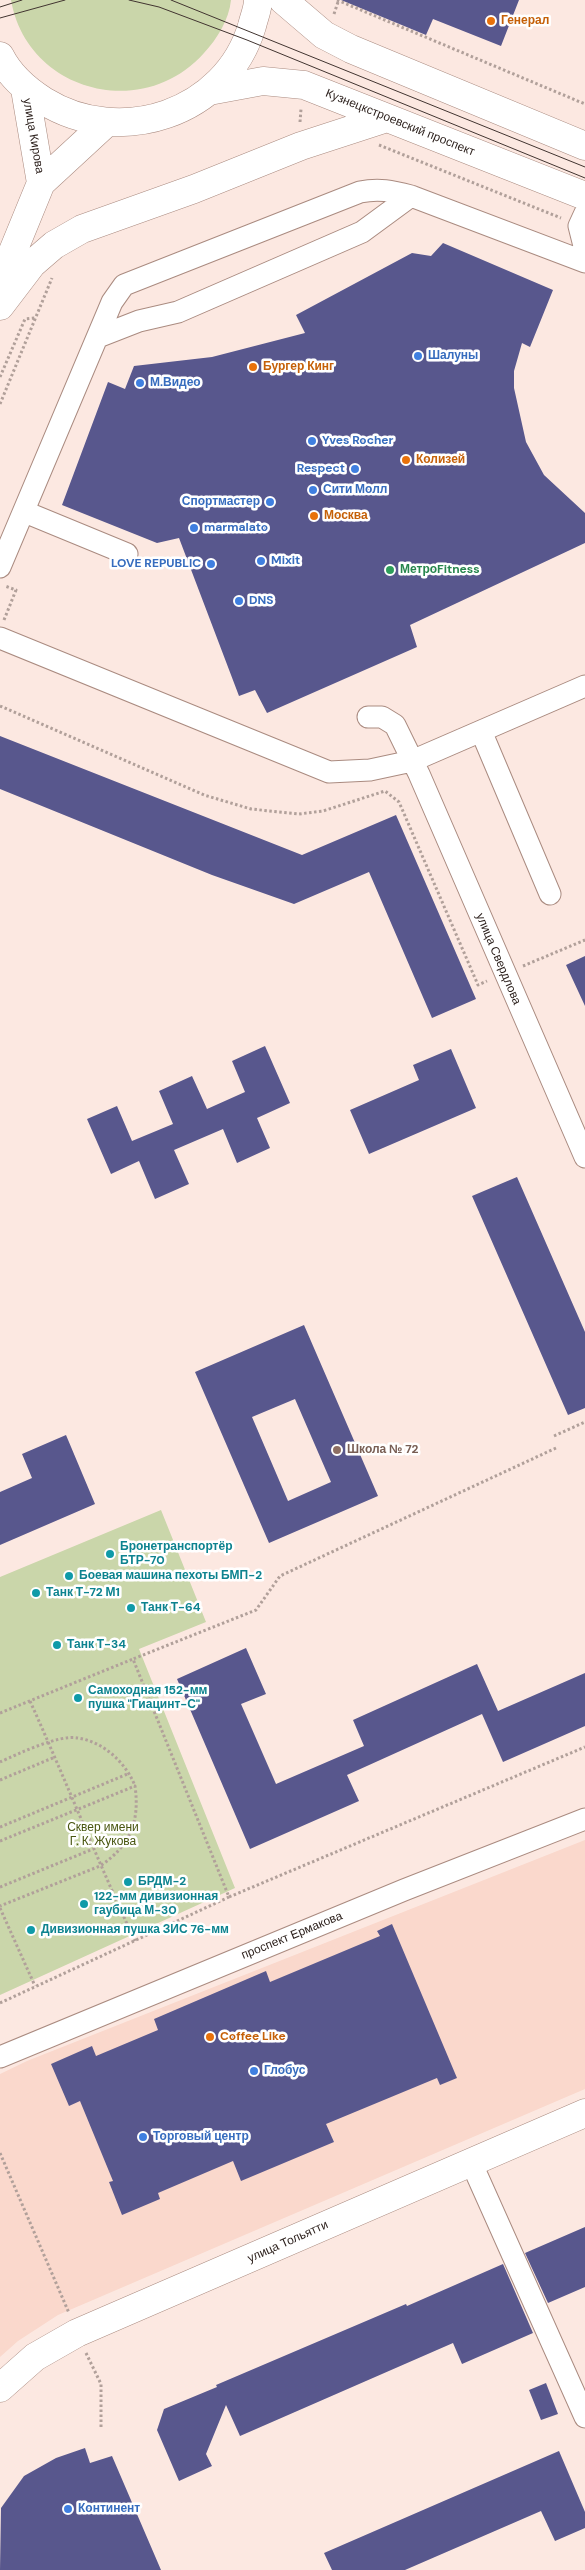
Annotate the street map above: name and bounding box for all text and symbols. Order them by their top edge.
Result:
place label: Генерал [501,14,549,28]
marker: Генерал [485,15,497,27]
street label: Кузнецкстроевский проспект [323,86,477,160]
street label: улица Кирова [19,97,47,175]
place label: Шалуны [428,349,478,363]
marker: Шалуны [412,350,424,362]
place label: Бургер Кинг [263,360,334,374]
marker: Бургер Кинг [247,361,259,373]
place label: М.Видео [150,376,201,390]
marker: М.Видео [134,377,146,389]
place label: Yves Rocher [322,434,393,448]
marker: Yves Rocher [306,435,318,447]
place label: Колизей [416,453,465,467]
marker: Колизей [400,454,412,466]
place label: Respect [297,462,345,476]
marker: Respect [349,463,361,475]
place label: Сити Молл [323,483,387,497]
marker: Сити Молл [307,484,319,496]
place label: Спортмастер [182,495,260,509]
marker: Спортмастер [264,496,276,508]
place label: Москва [324,509,368,523]
marker: Москва [308,510,320,522]
place label: marmalato [204,521,268,535]
marker: marmalato [188,522,200,534]
place label: Mixit [271,554,300,568]
marker: Mixit [255,555,267,567]
place label: LOVE REPUBLIC [111,557,201,571]
marker: LOVE REPUBLIC [205,558,217,570]
place label: МетроFitness [400,563,480,577]
marker: МетроFitness [384,564,396,576]
place label: DNS [249,594,273,608]
marker: DNS [233,595,245,607]
street label: улица Свердлова [472,911,524,1007]
place label: Школа № 72 [347,1443,418,1457]
marker: Школа № 72 [331,1444,343,1456]
place label: Бронетранспортёр БТР-70 [120,1540,232,1568]
marker: Бронетранспортёр БТР-70 [104,1548,116,1560]
place label: Боевая машина пехоты БМП-2 [79,1569,262,1583]
marker: Боевая машина пехоты БМП-2 [63,1570,75,1582]
place label: Танк Т-72 М1 [46,1586,120,1600]
marker: Танк Т-72 М1 [30,1587,42,1599]
place label: Танк Т-64 [141,1601,200,1615]
marker: Танк Т-64 [125,1602,137,1614]
place label: Танк Т-34 [67,1638,126,1652]
marker: Танк Т-34 [51,1639,63,1651]
place label: Самоходная 152-мм пушка "Гиацинт-С" [88,1684,207,1712]
marker: Самоходная 152-мм пушка "Гиацинт-С" [72,1692,84,1704]
park label: Сквер имени Г. К. Жукова [67,1821,139,1849]
place label: БРДМ-2 [138,1875,186,1889]
marker: БРДМ-2 [122,1876,134,1888]
place label: 122-мм дивизионная гаубица М-30 [94,1890,218,1918]
marker: 122-мм дивизионная гаубица М-30 [78,1898,90,1910]
street label: проспект Ермакова [239,1909,345,1963]
place label: Дивизионная пушка ЗИС 76-мм [41,1923,229,1937]
marker: Дивизионная пушка ЗИС 76-мм [25,1924,37,1936]
place label: Coffee Like [220,2030,286,2044]
marker: Coffee Like [204,2031,216,2043]
place label: Глобус [264,2064,305,2078]
marker: Глобус [248,2065,260,2077]
place label: Торговый центр [153,2130,249,2144]
marker: Торговый центр [137,2131,149,2143]
street label: улица Тольятти [246,2218,330,2266]
place label: Континент [78,2502,140,2516]
marker: Континент [62,2503,74,2515]

